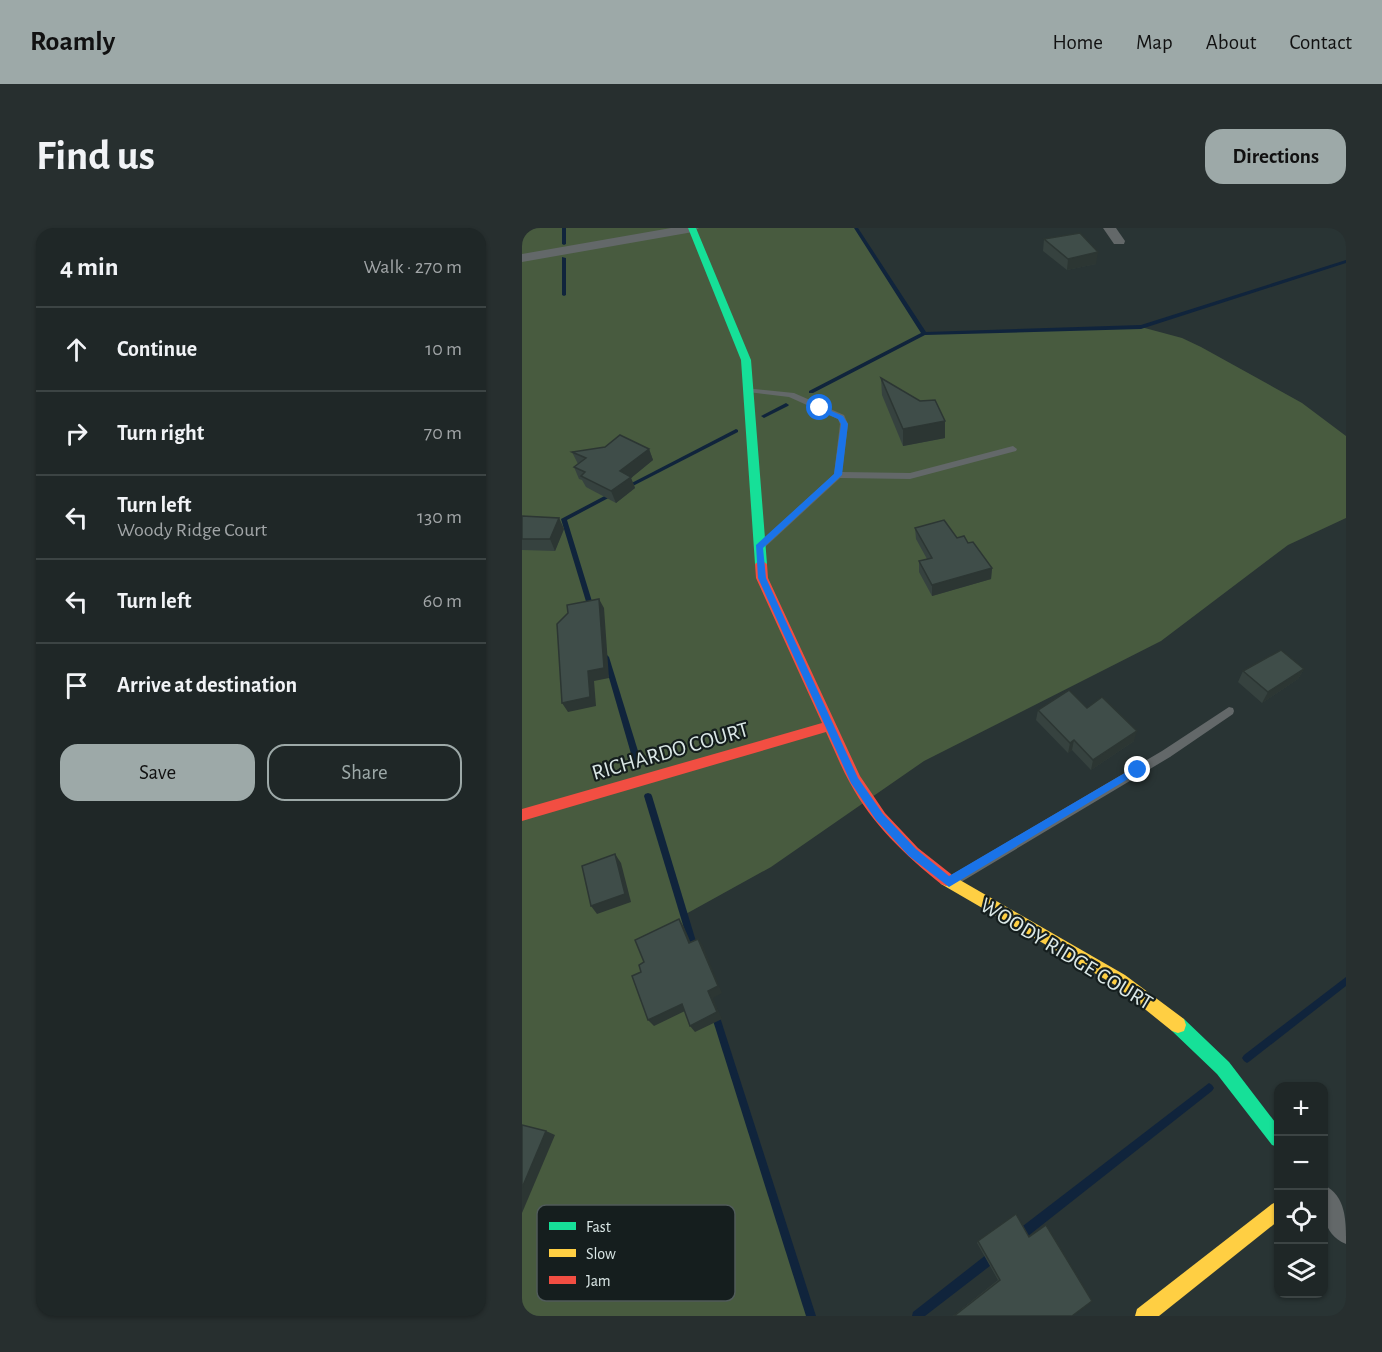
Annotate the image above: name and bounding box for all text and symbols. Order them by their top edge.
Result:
text: Roamly [30,28,115,56]
text: Home [1052,32,1103,53]
text: Map [1136,32,1173,53]
text: About [1206,32,1256,53]
text: Contact [1289,32,1352,53]
button: Directions [1205,129,1346,184]
text: Find us [36,135,155,177]
text: 4 min [60,254,119,280]
text: Walk · 270 m [363,257,462,277]
icon: ahead [60,333,93,366]
text: Continue [117,338,197,360]
text: 10 m [425,339,462,359]
route start [806,394,832,420]
icon: right [60,417,93,450]
text: Turn right [117,422,204,444]
text: 70 m [424,423,462,443]
text: Turn left [117,494,191,516]
icon: left [60,501,93,534]
text: 130 m [417,507,462,527]
text: Woody Ridge Court [117,520,267,540]
icon: left [60,585,93,618]
text: Turn left [117,590,191,612]
text: 60 m [423,591,462,611]
icon: arrive [60,669,93,702]
text: Arrive at destination [117,674,297,696]
street label: RICHARDO COURT [589,718,752,784]
button: Save [60,744,255,801]
button: Share [267,744,462,801]
route end [1124,756,1150,782]
street label: WOODY RIDGE COURT [976,894,1157,1014]
map controls [1274,1082,1328,1298]
button: + [1274,1082,1328,1136]
button: − [1274,1136,1328,1190]
button: locate [1274,1190,1328,1244]
legend [537,1205,735,1301]
text: Fast [586,1219,611,1235]
button: layers [1274,1244,1328,1298]
text: Slow [586,1246,616,1262]
text: Jam [586,1273,611,1289]

